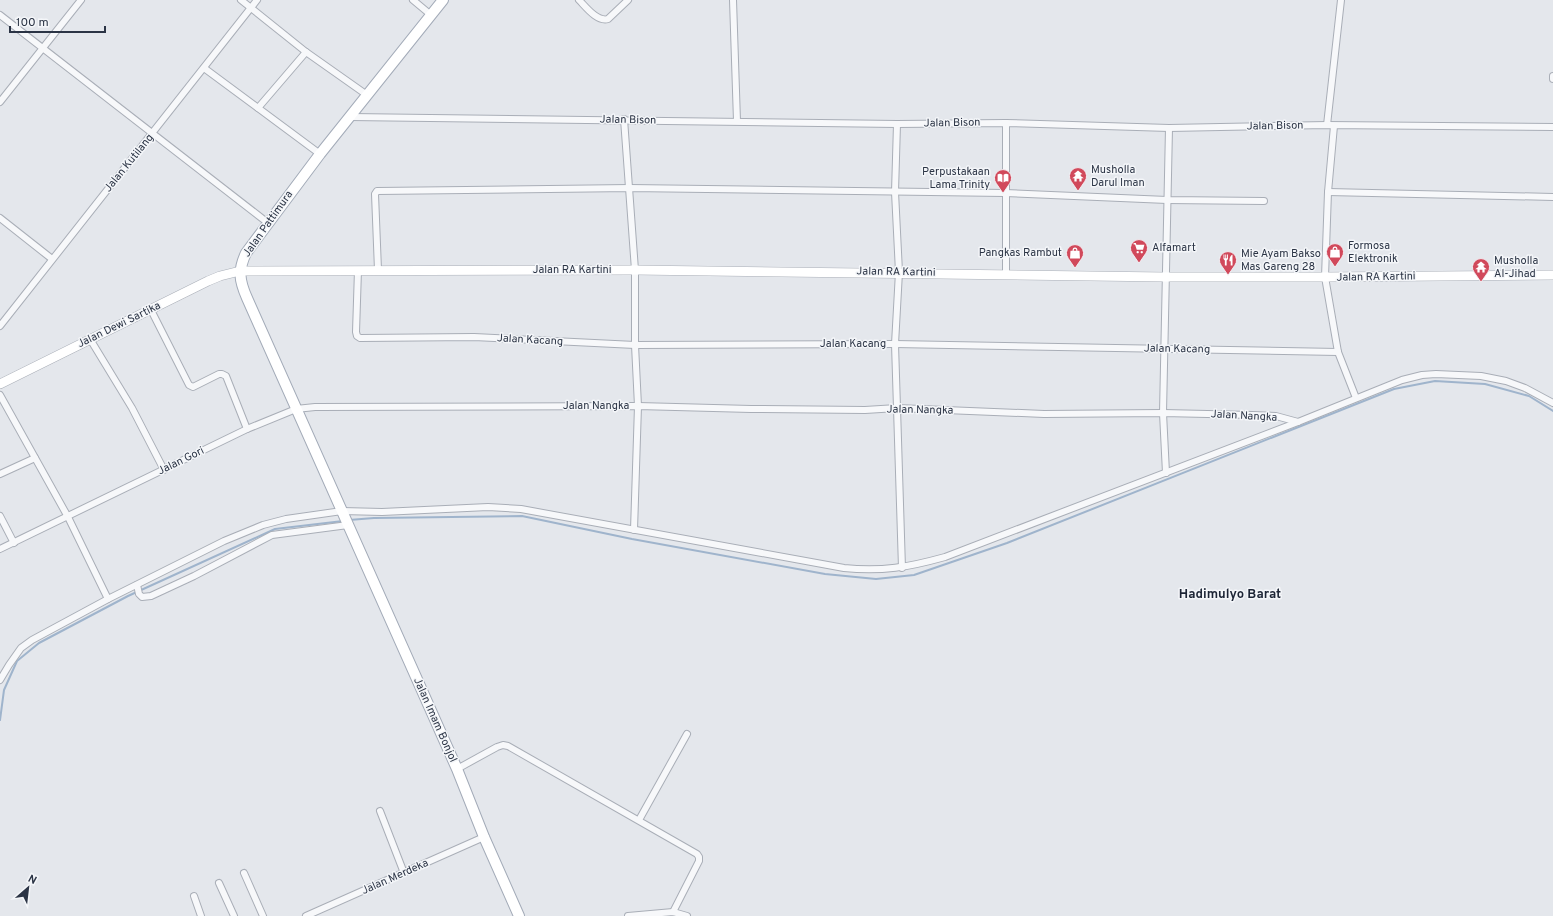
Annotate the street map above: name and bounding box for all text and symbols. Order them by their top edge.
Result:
scale bar [10,8,105,34]
text: 100 m [16,15,49,31]
street label: Jalan Bison [600,113,656,127]
street label: Jalan Bison [924,116,980,130]
street label: Jalan Bison [1247,119,1303,133]
street label: Jalan Kutilang [101,131,157,195]
place label: Musholla Darul Iman [1091,163,1145,190]
place label: Perpustakaan Lama Trinity [922,165,990,192]
temple icon: Musholla Darul Iman [1068,166,1088,191]
library icon: Perpustakaan Lama Trinity [993,168,1013,193]
street label: Jalan Pattimura [240,188,296,260]
supermarket icon: Alfamart [1129,238,1149,263]
place label: Formosa Elektronik [1348,239,1398,266]
place label: Alfamart [1152,241,1196,255]
shop icon: Formosa Elektronik [1325,242,1345,267]
shop icon: Pangkas Rambut [1065,243,1085,268]
place label: Pangkas Rambut [979,246,1062,260]
place label: Mie Ayam Bakso Mas Gareng 28 [1241,247,1321,274]
restaurant icon: Mie Ayam Bakso Mas Gareng 28 [1218,250,1238,275]
place label: Musholla Al-Jihad [1494,254,1538,281]
temple icon: Musholla Al-Jihad [1471,257,1491,282]
street label: Jalan RA Kartini [532,263,612,277]
street label: Jalan RA Kartini [856,264,936,280]
street label: Jalan RA Kartini [1336,269,1416,285]
street label: Jalan Dewi Sartika [75,299,163,351]
street label: Jalan Kacang [497,331,563,349]
street label: Jalan Kacang [820,337,886,351]
street label: Jalan Kacang [1144,341,1210,357]
street label: Jalan Nangka [563,399,630,413]
street label: Jalan Nangka [887,402,954,418]
street label: Jalan Nangka [1210,407,1278,425]
street label: Jalan Gori [155,444,207,478]
district label: Hadimulyo Barat [1179,587,1281,603]
street label: Jalan Imam Bonjol [410,675,460,765]
street label: Jalan Merdeka [359,856,431,898]
north arrow [8,868,48,908]
text: N [25,872,39,888]

